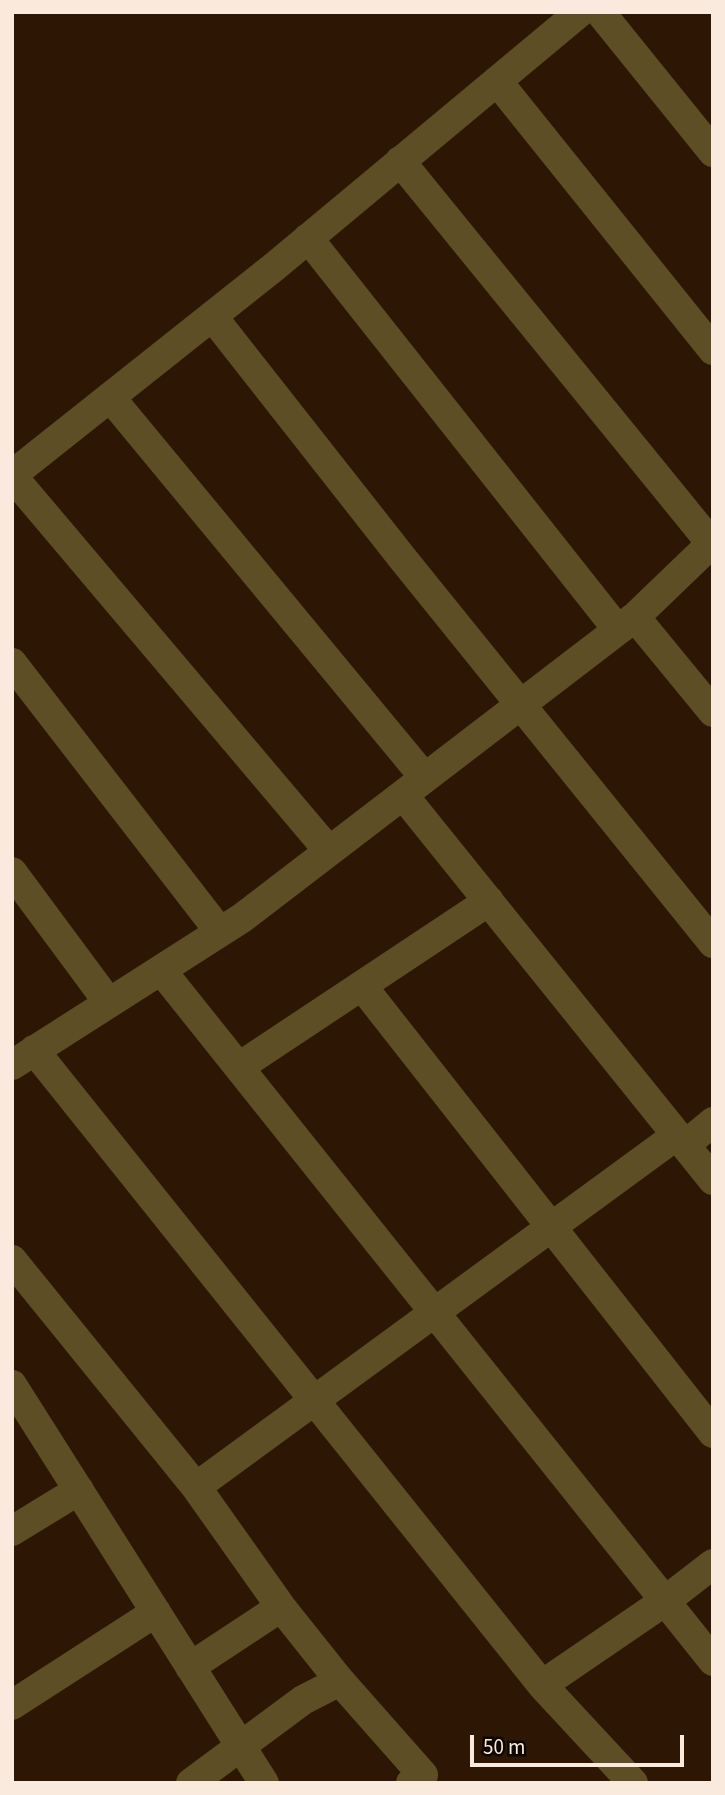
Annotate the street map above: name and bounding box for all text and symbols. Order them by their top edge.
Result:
scale bar [473,1722,686,1766]
text: 50 m [483,1732,525,1762]

